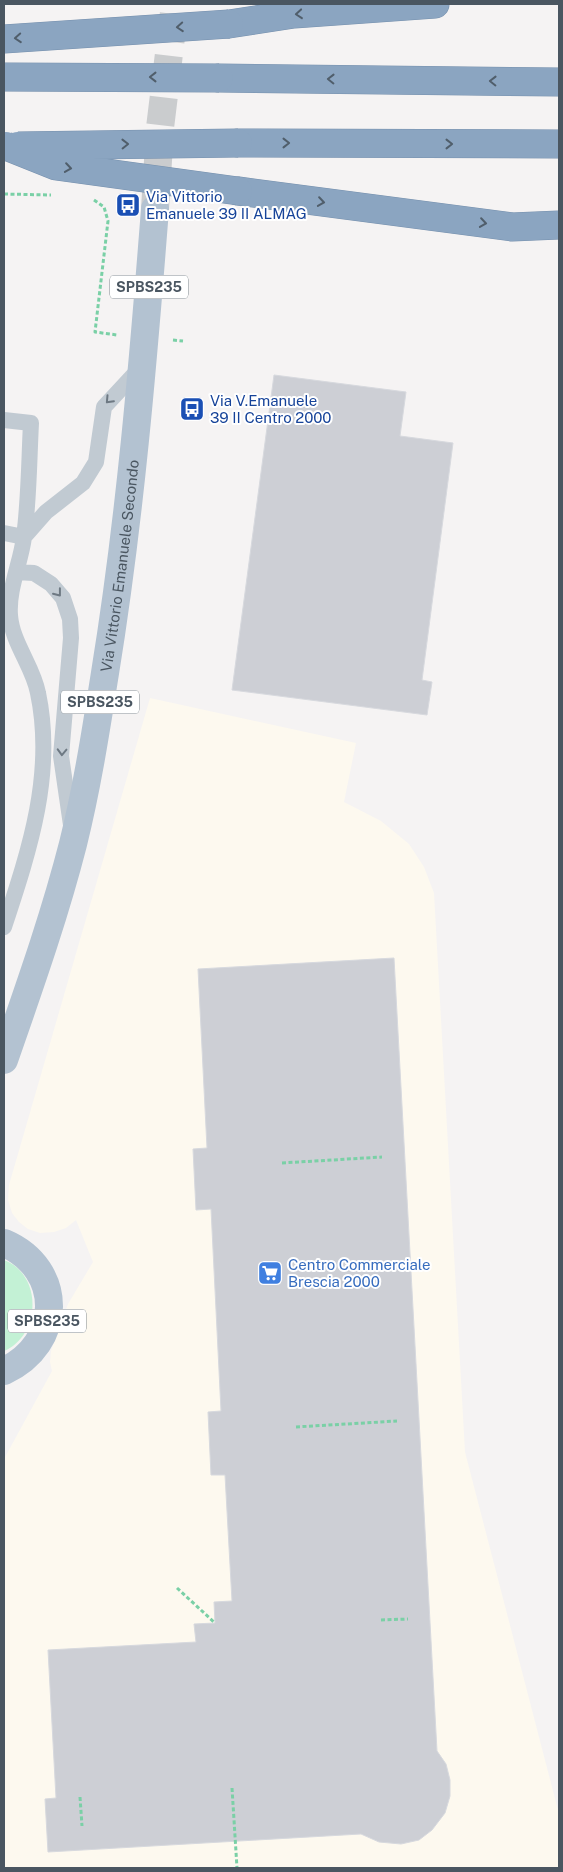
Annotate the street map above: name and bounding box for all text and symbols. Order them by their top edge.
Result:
one-way arrow [294,8,302,19]
one-way arrow [176,22,184,33]
one-way arrow [14,33,22,44]
one-way arrow [149,72,156,82]
one-way arrow [326,74,334,84]
one-way arrow [489,76,496,86]
one-way arrow [283,138,291,148]
one-way arrow [121,139,129,150]
one-way arrow [446,139,453,149]
one-way arrow [65,162,73,173]
place label: Via Vittorio Emanuele 39 II ALMAG [146,188,307,222]
bus stop icon: Via Vittorio Emanuele 39 II ALMAG [115,192,141,218]
one-way arrow [318,196,326,207]
one-way arrow [478,218,487,228]
road number: SPBS235 [110,276,188,298]
place label: Via V.Emanuele 39 II Centro 2000 [210,392,332,426]
one-way arrow [106,395,115,404]
bus stop icon: Via V.Emanuele 39 II Centro 2000 [179,396,205,422]
street label: Via Vittorio Emanuele Secondo [97,459,141,673]
one-way arrow [52,587,61,596]
road number: SPBS235 [61,690,139,714]
one-way arrow [57,748,68,756]
place label: Centro Commerciale Brescia 2000 [288,1256,430,1290]
supermarket icon: Centro Commerciale Brescia 2000 [257,1260,283,1286]
road number: SPBS235 [8,1310,86,1332]

